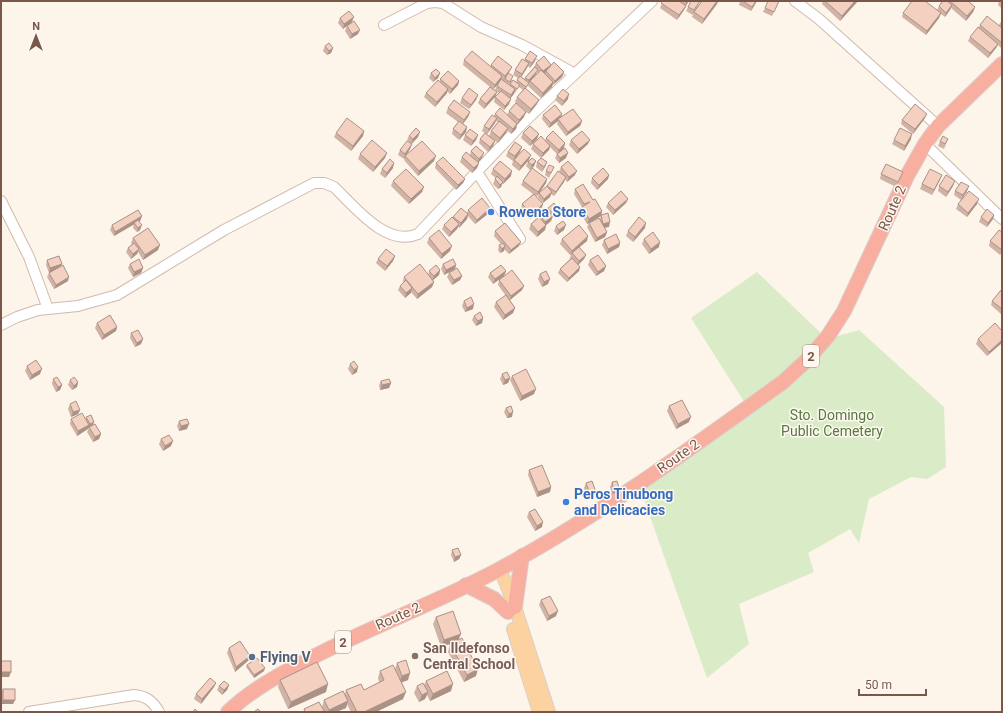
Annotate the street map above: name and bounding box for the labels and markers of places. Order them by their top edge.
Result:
place label: Rowena Store [499,204,587,220]
marker: Rowena Store [486,207,496,217]
place label: Peros Tinubong and Delicacies [574,486,673,518]
marker: Peros Tinubong and Delicacies [561,497,571,507]
place label: San Ildefonso Central School [423,640,515,672]
place label: Flying V [260,649,311,665]
marker: San Ildefonso Central School [410,651,420,661]
marker: Flying V [247,652,257,662]

